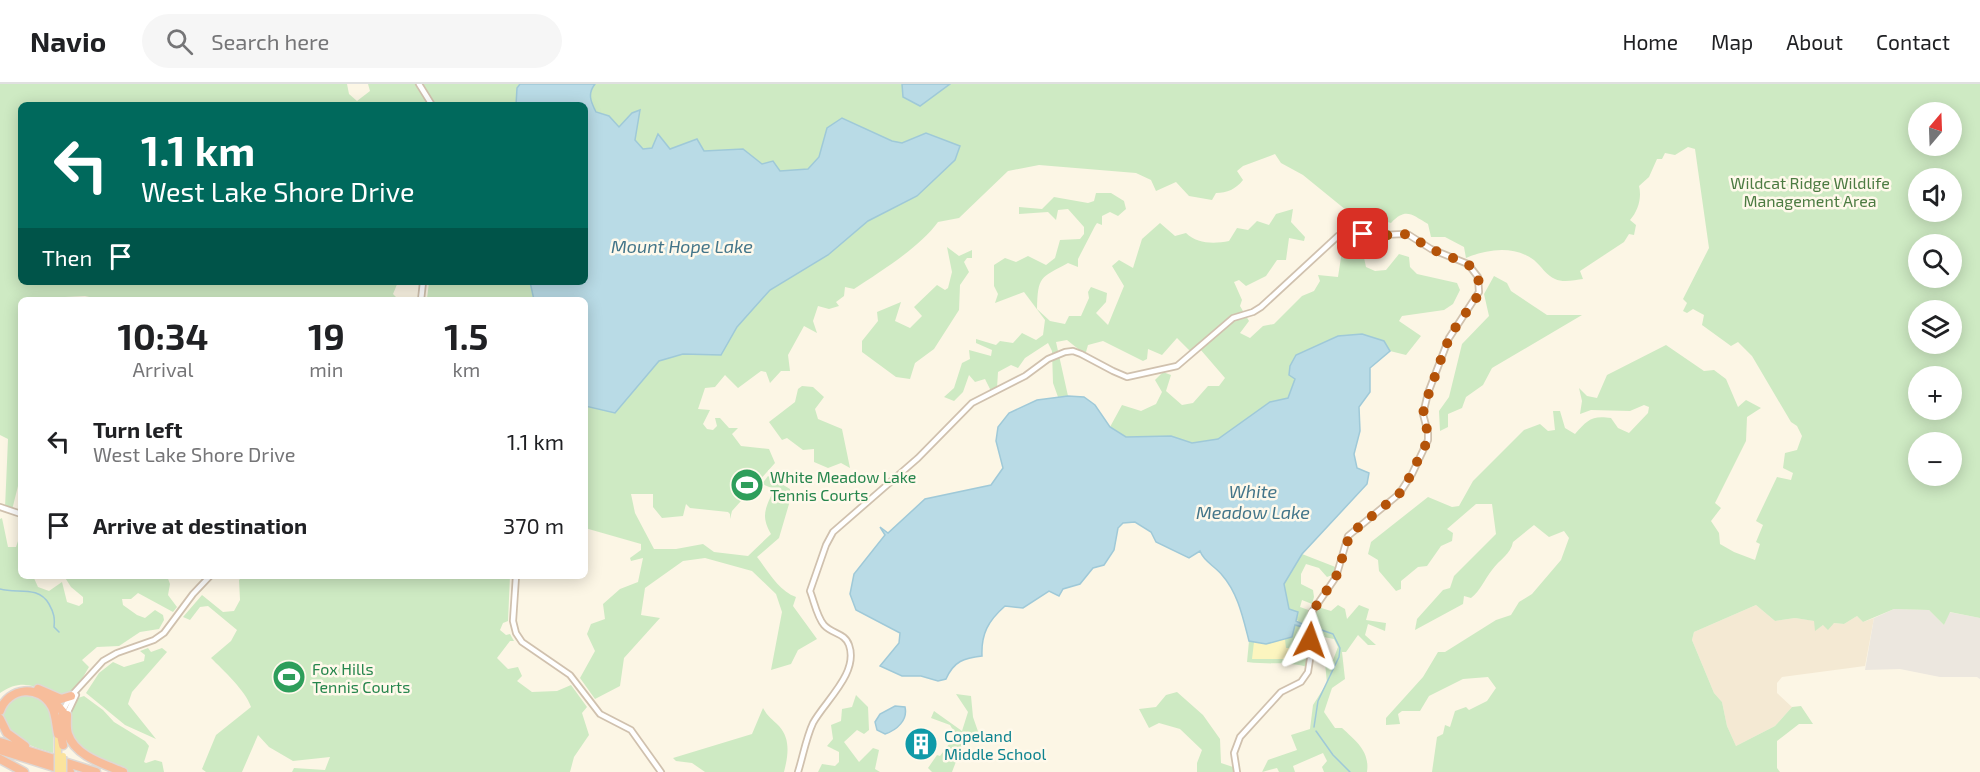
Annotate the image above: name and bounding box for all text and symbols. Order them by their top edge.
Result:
search box [142,14,562,68]
text: Navio [30,24,106,58]
icon: search [163,25,196,58]
text: Search here [211,28,329,54]
text: Home [1622,29,1678,54]
text: Map [1711,29,1753,54]
text: About [1786,29,1843,54]
text: Contact [1876,29,1950,54]
north arrow [1908,102,1962,156]
map controls [1908,102,1962,486]
text: 1.1 km [141,124,255,174]
icon: left [42,126,120,204]
button: sound [1908,168,1962,222]
park label: Wildcat Ridge Wildlife Management Area [1730,173,1890,210]
text: West Lake Shore Drive [141,175,414,207]
pin [1337,208,1388,259]
icon: arrive [1346,217,1379,250]
button: search [1908,234,1962,288]
water label: Mount Hope Lake [611,235,753,257]
icon: arrive [104,240,137,273]
text: Then [42,244,92,270]
button: layers [1908,300,1962,354]
text: 10:34 [118,314,208,357]
text: 19 [308,314,345,357]
text: 1.5 [444,314,488,357]
text: Arrival [133,357,193,381]
text: min [309,357,343,381]
text: km [452,357,480,381]
button: + [1908,366,1962,420]
text: Turn left [93,416,182,442]
icon: left [42,425,75,458]
text: 1.1 km [507,428,564,454]
button: − [1908,432,1962,486]
text: West Lake Shore Drive [93,442,296,466]
sports icon: White Meadow Lake Tennis Courts [729,467,765,503]
place label: White Meadow Lake Tennis Courts [770,467,916,504]
water label: White Meadow Lake [1196,480,1310,523]
icon: arrive [42,509,75,542]
text: Arrive at destination [93,512,307,538]
text: 370 m [503,512,564,538]
position arrow [1278,608,1342,672]
sports icon: Fox Hills Tennis Courts [271,659,307,695]
place label: Fox Hills Tennis Courts [312,659,410,696]
building icon: Copeland Middle School [903,726,939,762]
place label: Copeland Middle School [944,726,1047,763]

